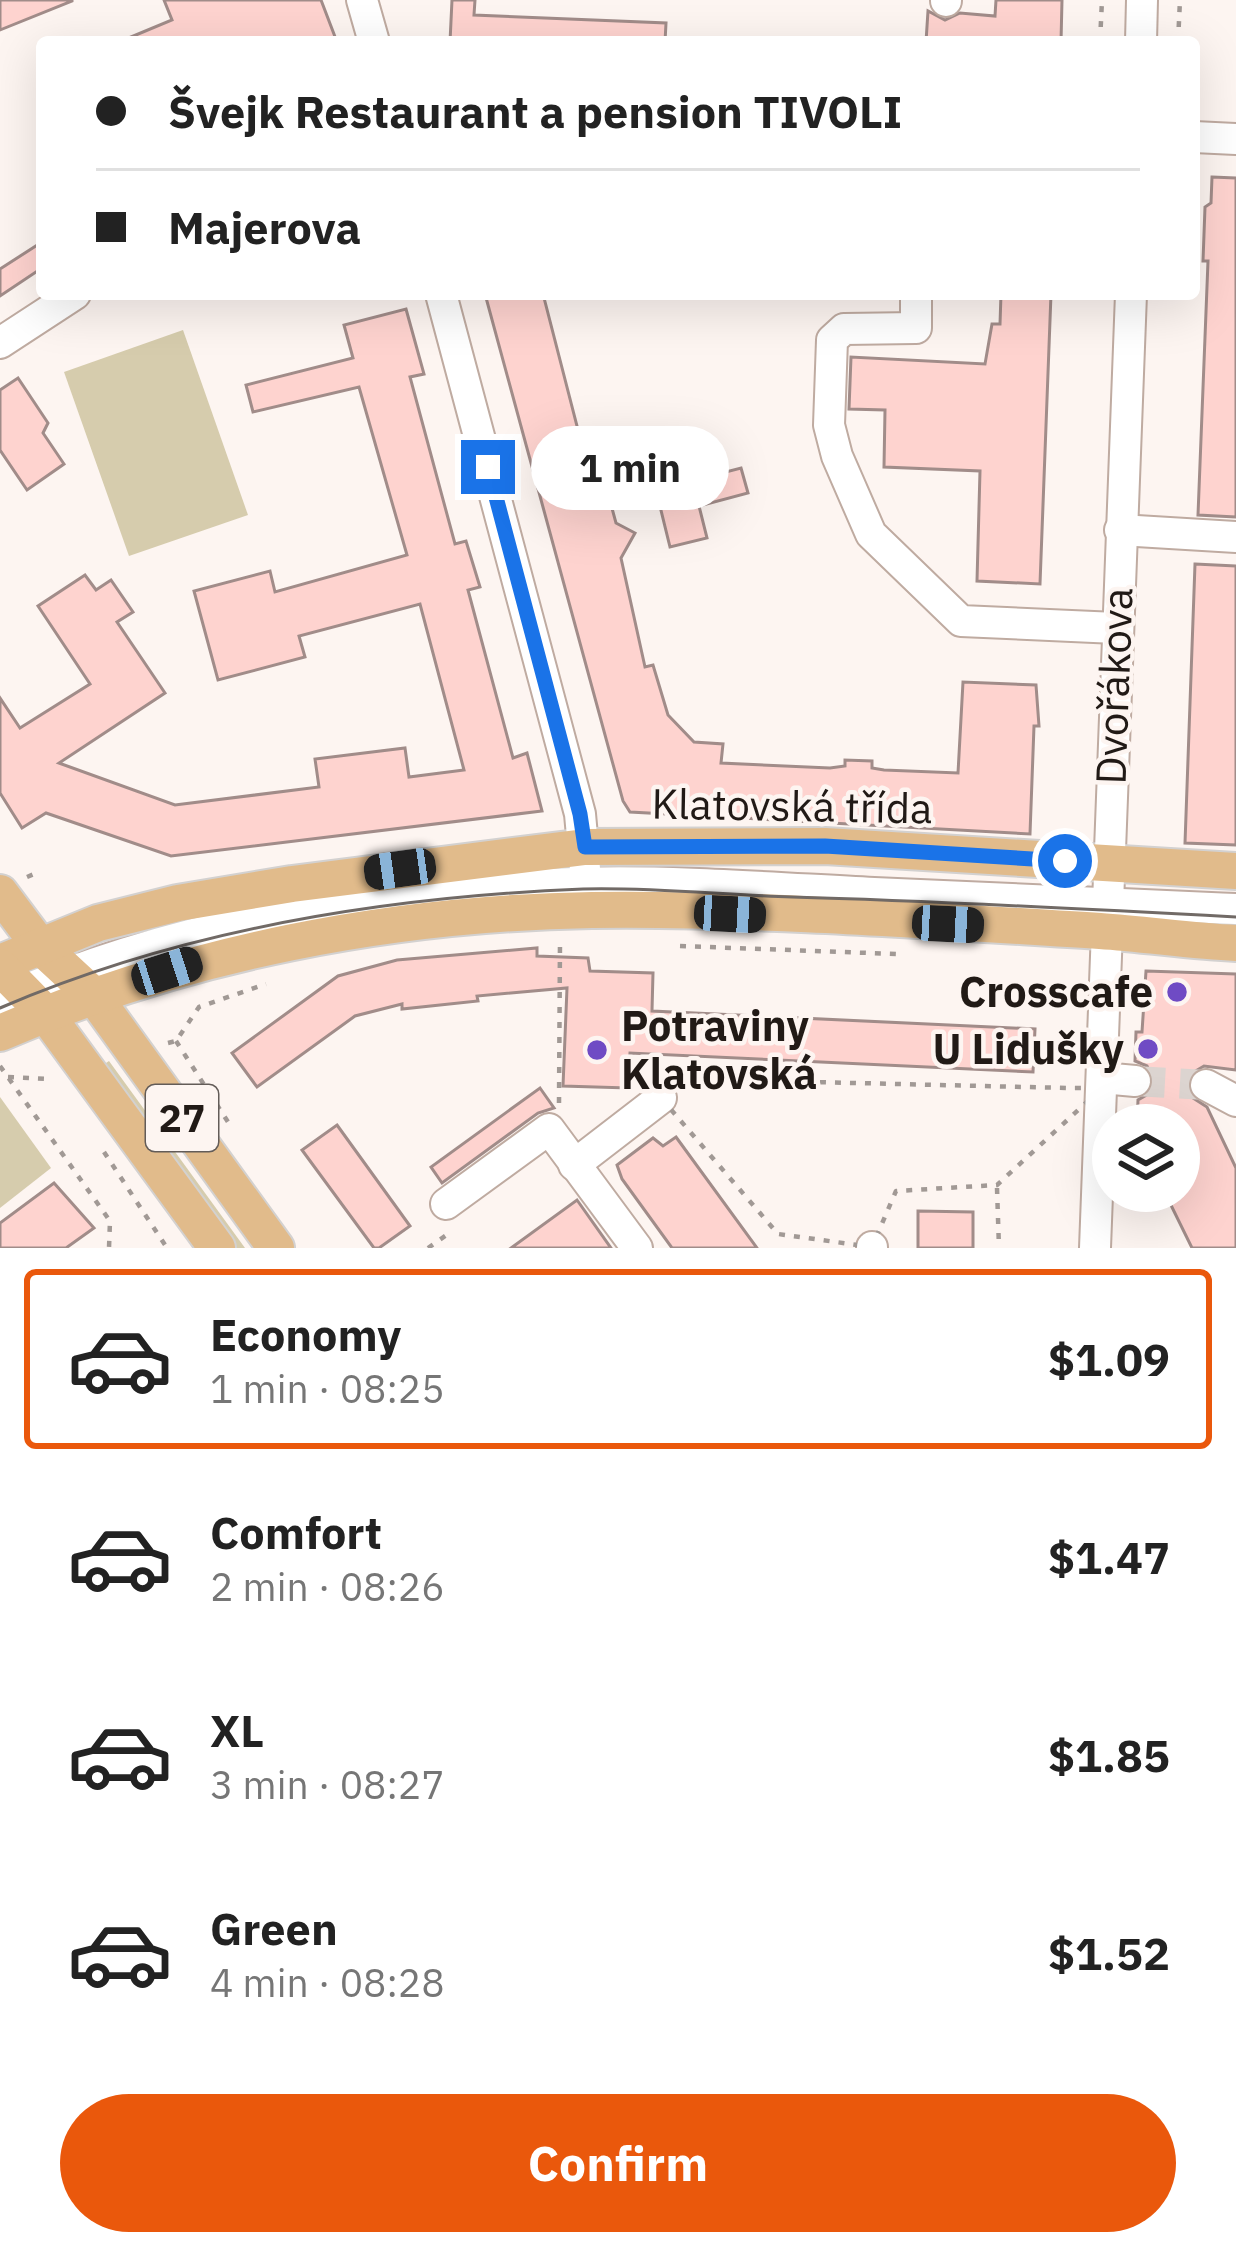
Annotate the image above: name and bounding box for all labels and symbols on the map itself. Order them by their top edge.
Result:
callout: 1 min [530,425,728,509]
route end [461,440,515,494]
street label: Dvořákova [1083,587,1144,785]
street label: Klatovská třída [651,776,933,835]
route start [1038,834,1092,888]
car [362,846,438,892]
car [693,894,767,934]
car [911,904,985,944]
car [127,943,207,999]
place label: Crosscafe [959,964,1153,1019]
marker: Crosscafe [1164,979,1190,1005]
place label: Potraviny Klatovská [621,998,817,1101]
place label: U Lidušky [932,1021,1125,1076]
marker: U Lidušky [1135,1036,1161,1062]
marker: Potraviny Klatovská [584,1037,610,1063]
road number: 27 [146,1085,218,1151]

